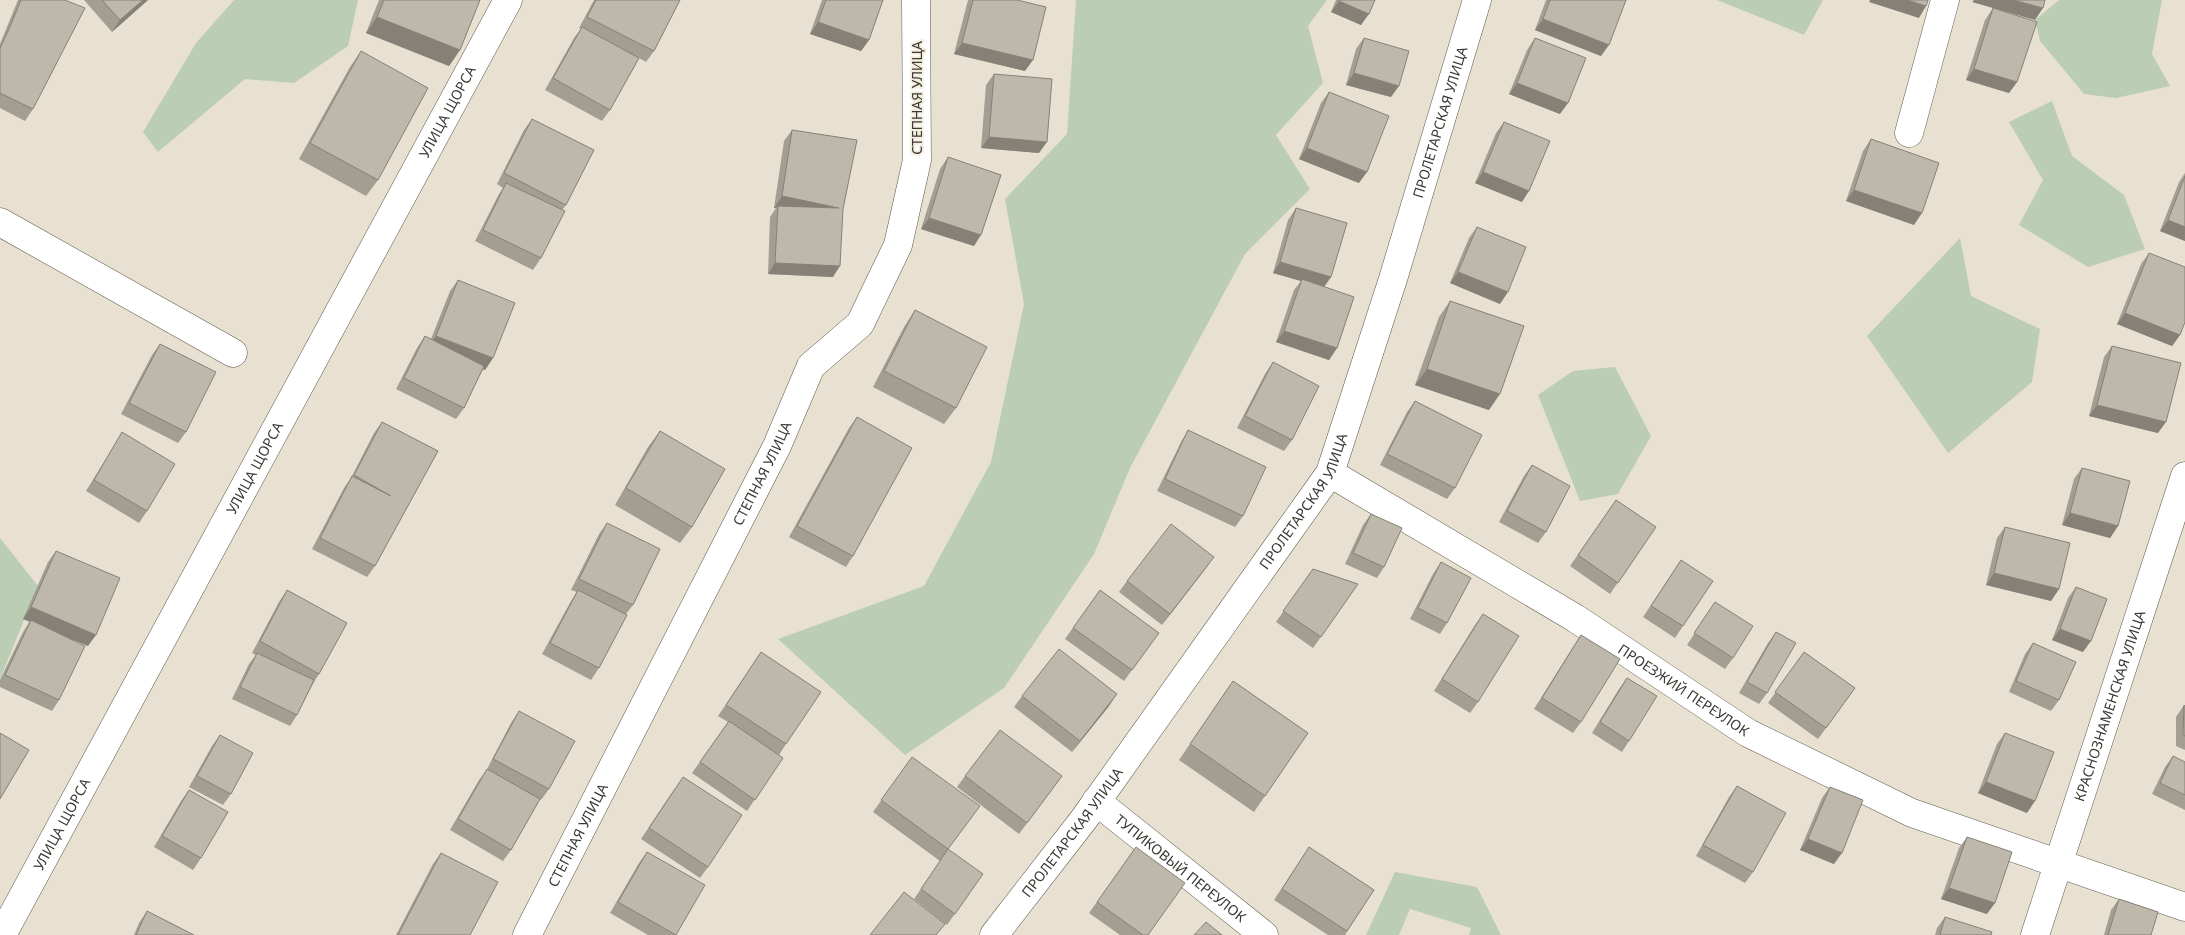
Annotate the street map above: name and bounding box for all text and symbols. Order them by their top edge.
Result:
street label: СТЕПНАЯ УЛИЦА [907,41,926,155]
street label: ПРОЛЕТАРСКАЯ УЛИЦА [1408,44,1472,200]
street label: УЛИЦА ЩОРСА [414,62,480,161]
street label: УЛИЦА ЩОРСА [222,418,287,517]
street label: СТЕПНАЯ УЛИЦА [728,418,795,529]
street label: ПРОЛЕТАРСКАЯ УЛИЦА [1255,431,1351,573]
street label: КРАСНОЗНАМЕНСКАЯ УЛИЦА [2069,608,2149,804]
street label: ПРОЕЗЖИЙ ПЕРЕУЛОК [1615,639,1753,740]
street label: ПРОЛЕТАРСКАЯ УЛИЦА [1017,764,1127,901]
street label: УЛИЦА ЩОРСА [29,774,94,873]
street label: СТЕПНАЯ УЛИЦА [543,780,612,890]
street label: ТУПИКОВЫЙ ПЕРЕУЛОК [1111,810,1250,926]

